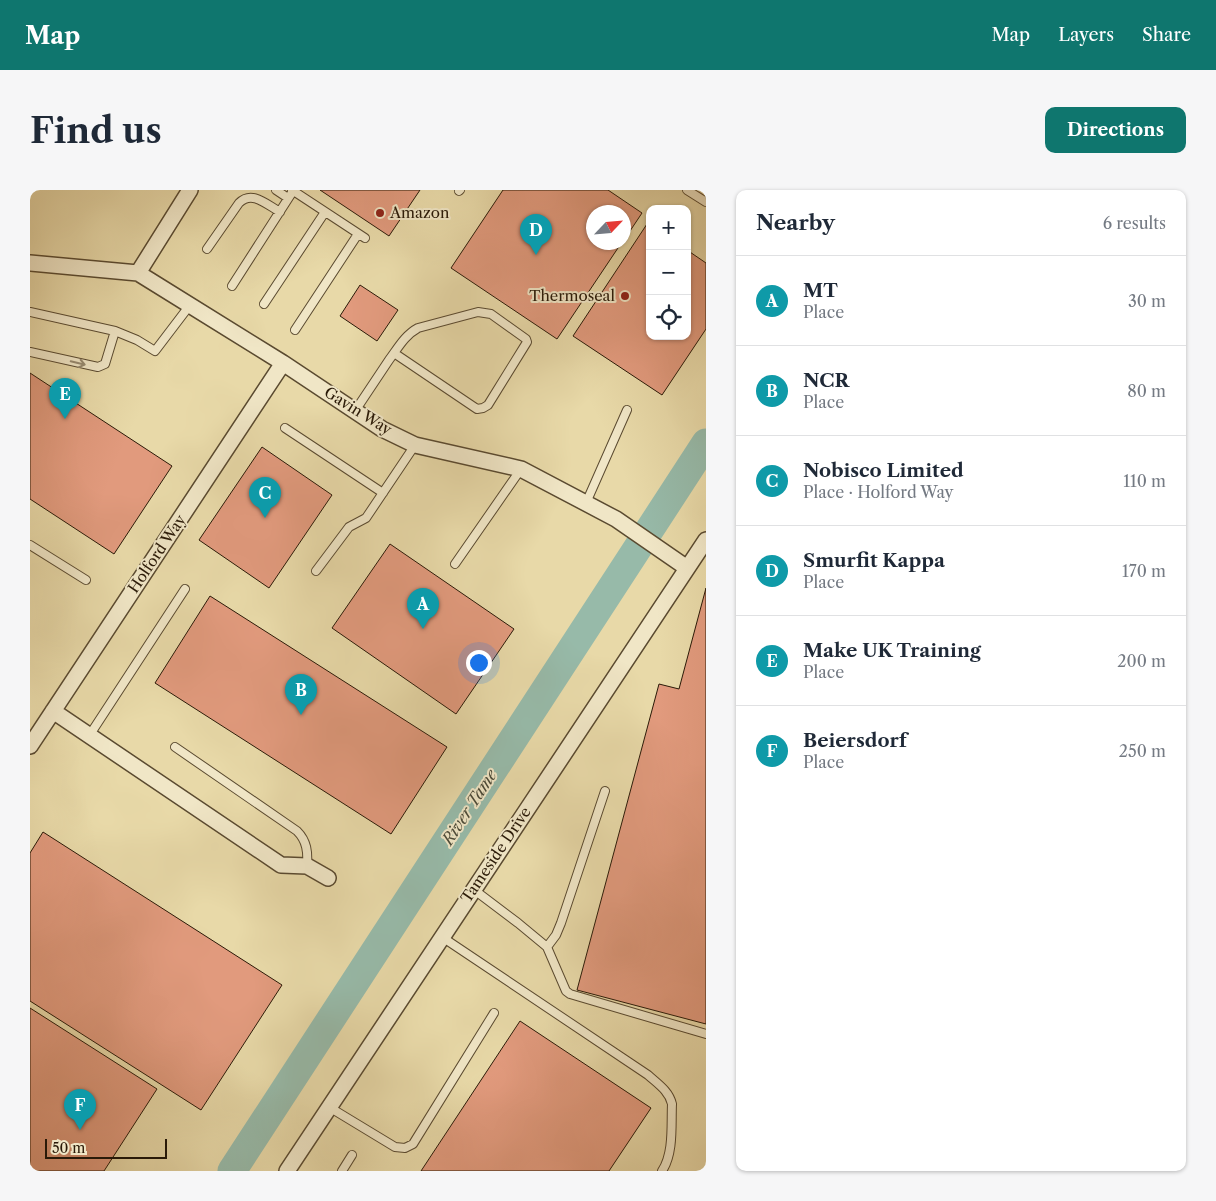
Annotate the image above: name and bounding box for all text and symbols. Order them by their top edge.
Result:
text: Map [25,21,80,50]
text: Map [992,24,1030,46]
text: Layers [1058,24,1114,46]
text: Share [1142,24,1191,46]
button: Directions [1045,107,1186,153]
text: Find us [30,109,162,152]
place label: Amazon [389,203,450,222]
north arrow [586,205,631,250]
map controls [646,205,691,340]
button: + [646,205,691,250]
marker: Amazon [374,207,386,219]
text: Nearby [756,210,835,235]
text: 6 results [1103,213,1166,233]
pin: D [520,214,552,255]
button: − [646,250,691,295]
text: MT [803,279,838,302]
place label: Thermoseal [529,286,616,305]
marker: Thermoseal [619,290,631,302]
text: A [766,291,778,311]
text: 30 m [1128,291,1166,311]
button: locate [646,295,691,340]
text: Place [803,302,844,322]
one-way arrow [69,359,85,368]
text: NCR [803,369,849,392]
pin: E [49,378,81,419]
text: B [766,381,778,401]
text: 80 m [1127,381,1166,401]
street label: Gavin Way [321,382,396,439]
text: Place [803,392,844,412]
text: Nobisco Limited [803,459,964,482]
text: C [766,471,778,491]
text: 110 m [1123,471,1166,491]
pin: C [249,477,281,518]
text: Place · Holford Way [803,482,953,502]
street label: Holford Way [123,510,190,596]
text: Smurfit Kappa [803,549,945,572]
text: D [765,561,779,581]
text: 170 m [1122,561,1166,581]
text: Place [803,572,844,592]
pin: A [407,588,439,629]
text: Make UK Training [803,639,981,662]
your location [466,650,492,676]
text: E [766,651,778,671]
text: 200 m [1117,651,1166,671]
text: Place [803,662,844,682]
pin: B [285,674,317,715]
text: Beiersdorf [803,729,907,752]
text: F [767,741,777,761]
text: 250 m [1119,741,1166,761]
text: Place [803,752,844,772]
water label: River Tame [436,765,501,850]
street label: Tameside Drive [456,803,535,906]
pin: F [64,1089,96,1130]
scale bar [45,1136,168,1159]
text: 50 m [52,1139,85,1157]

